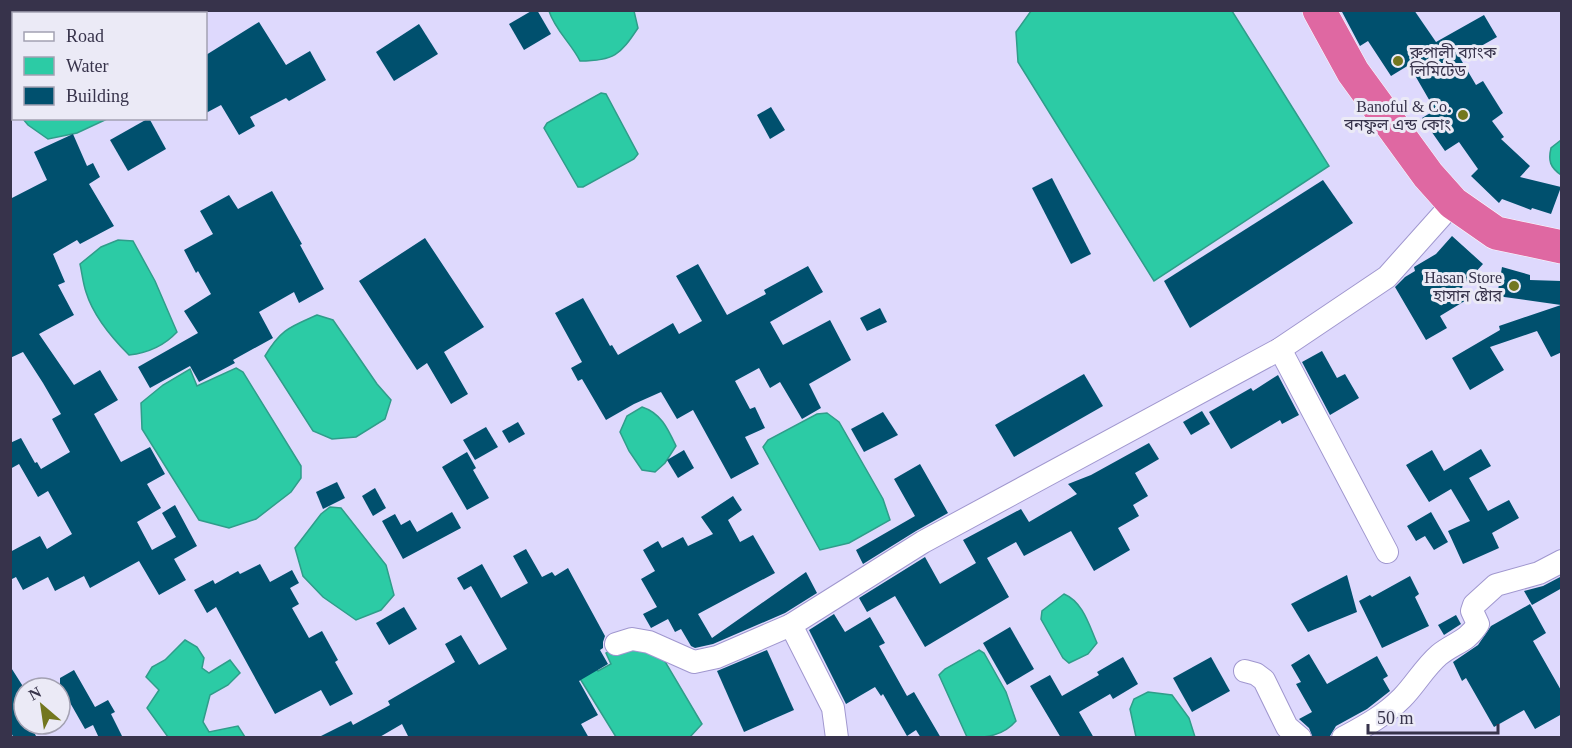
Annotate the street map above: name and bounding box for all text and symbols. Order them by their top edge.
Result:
legend [12,12,207,120]
text: Road [66,26,104,46]
place label: রুপালী ব্যাংক লিমিটেড [1409,43,1497,79]
marker: রুপালী ব্যাংক লিমিটেড [1391,54,1405,68]
text: Water [66,56,109,76]
text: Building [66,86,129,106]
place label: Banoful & Co. বনফুল এন্ড কোং [1343,98,1451,134]
marker: Banoful & Co. বনফুল এন্ড কোং [1456,108,1470,122]
place label: Hasan Store হাসান ষ্টোর [1424,269,1502,304]
marker: Hasan Store হাসান ষ্টোর [1507,279,1521,293]
north arrow [12,676,72,736]
text: N [26,683,45,704]
scale bar [1368,697,1498,735]
text: 50 m [1377,708,1414,728]

